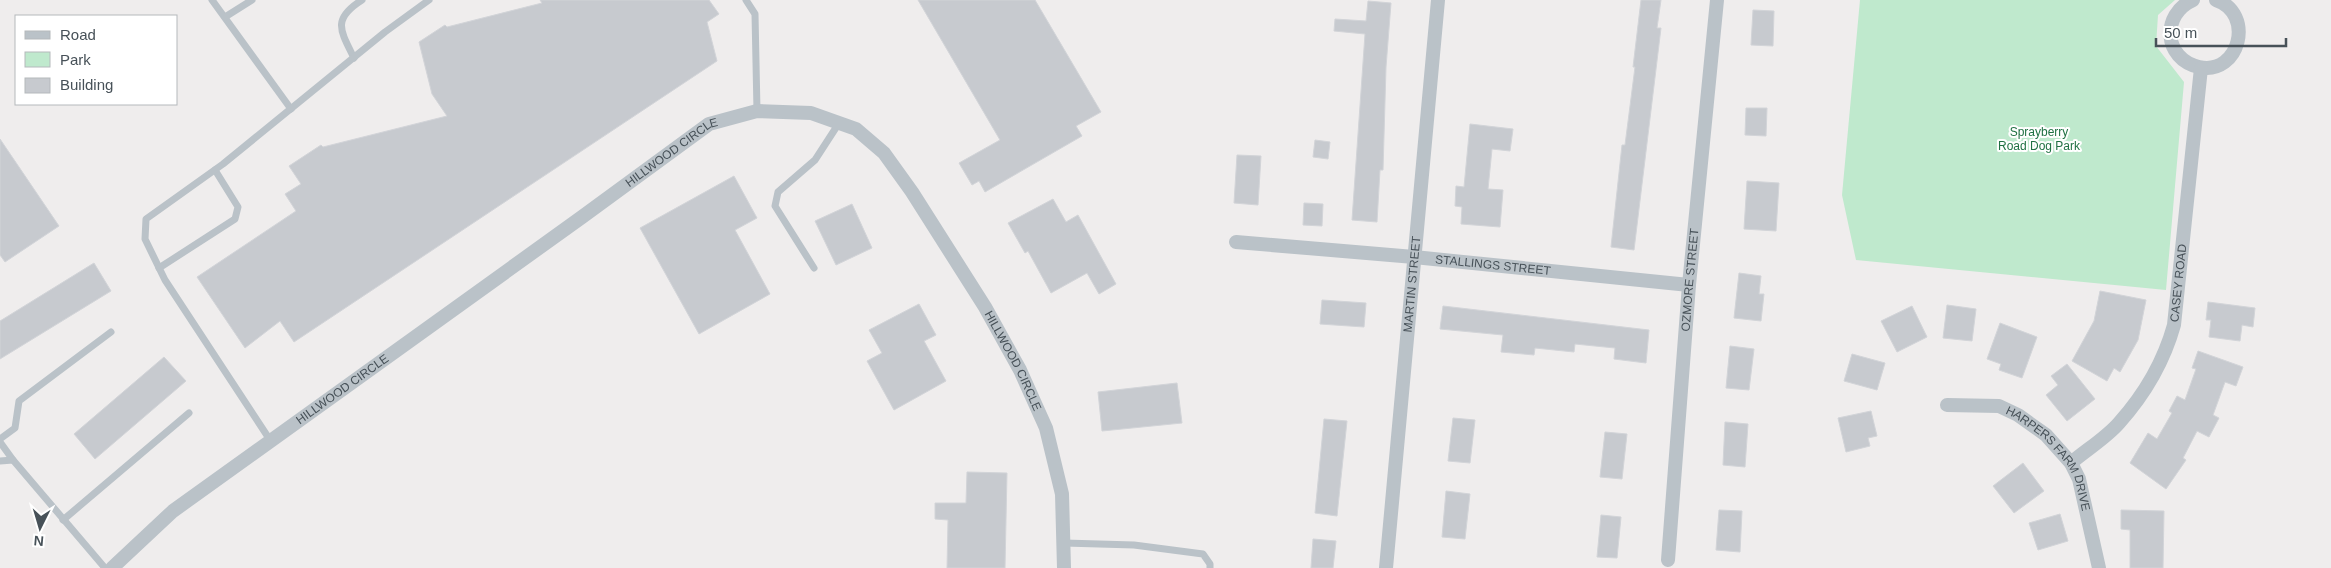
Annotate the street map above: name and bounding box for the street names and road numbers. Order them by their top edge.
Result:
street label: HILLWOOD CIRCLE [623,115,719,190]
street label: OZMORE STREET [1678,227,1702,332]
street label: MARTIN STREET [1401,235,1423,333]
street label: CASEY ROAD [2167,243,2190,323]
street label: STALLINGS STREET [1435,252,1552,278]
street label: HILLWOOD CIRCLE [982,308,1044,413]
street label: HILLWOOD CIRCLE [293,351,391,427]
street label: HARPERS FARM DRIVE [2004,403,2093,512]

